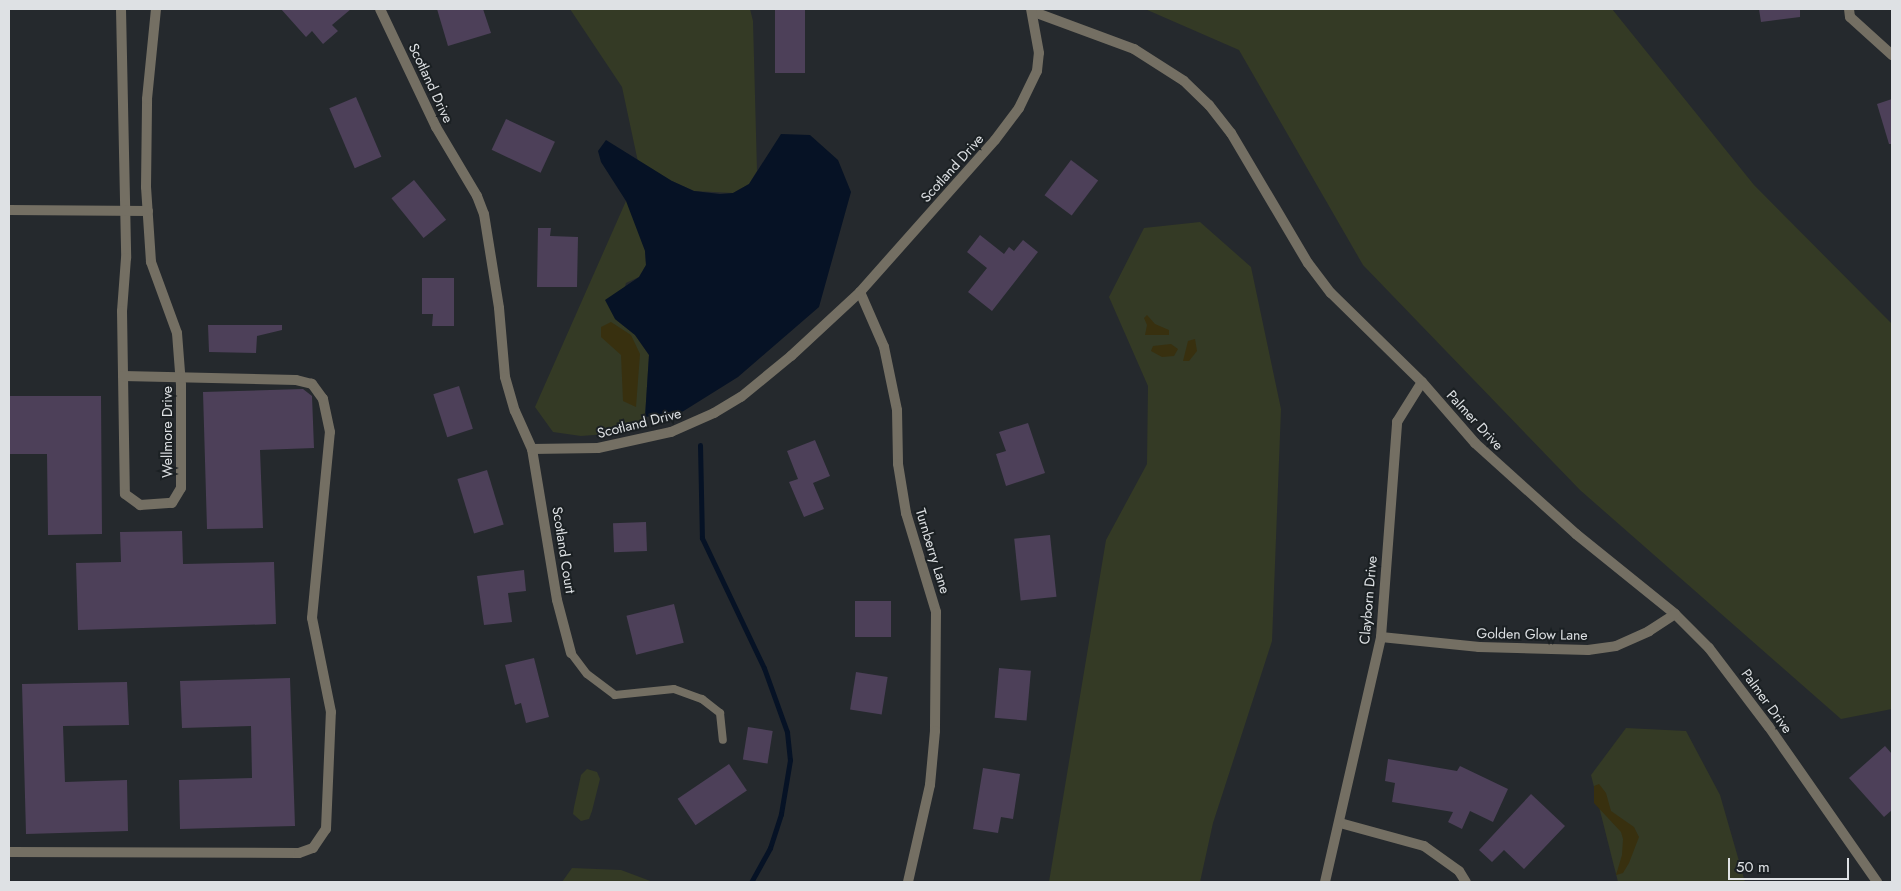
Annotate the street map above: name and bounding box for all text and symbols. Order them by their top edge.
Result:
street label: Scotland Drive [405,40,457,126]
street label: Scotland Drive [917,130,987,206]
street label: Wellmore Drive [159,386,175,478]
street label: Palmer Drive [1443,387,1507,453]
street label: Scotland Drive [595,404,683,442]
street label: Scotland Court [549,505,579,595]
street label: Turnberry Lane [912,506,954,596]
street label: Clayborn Drive [1356,555,1380,645]
street label: Golden Glow Lane [1476,625,1588,643]
street label: Palmer Drive [1738,666,1796,736]
scale bar [1731,848,1852,880]
text: 50 m [1736,856,1770,878]

